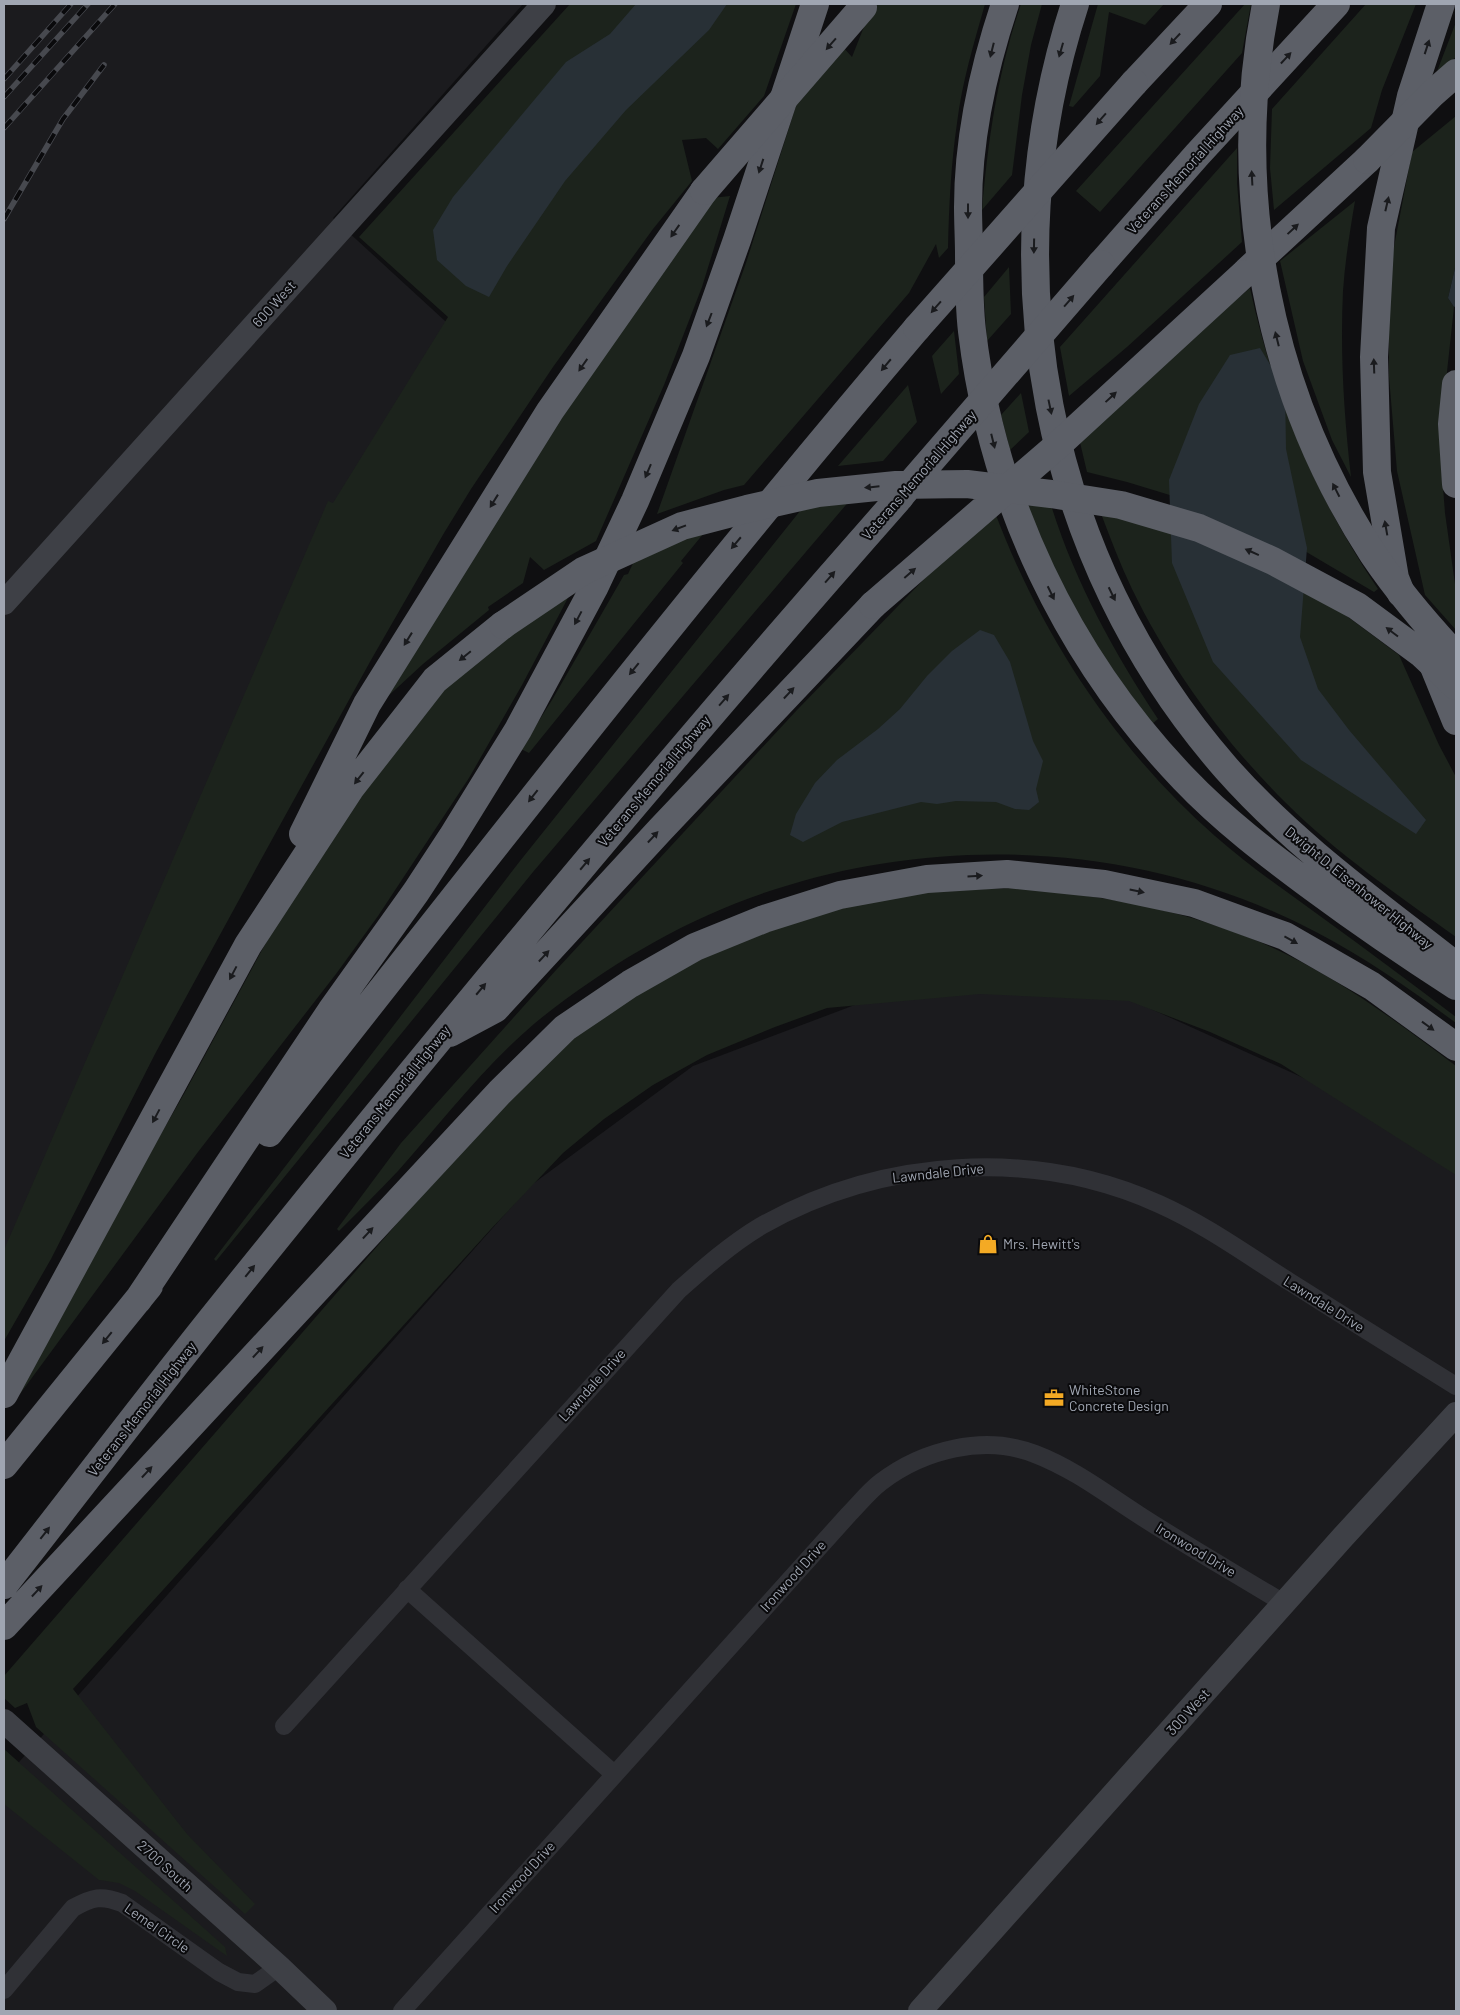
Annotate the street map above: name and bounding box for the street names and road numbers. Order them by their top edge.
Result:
street label: Veterans Memorial Highway [1123,102,1247,237]
street label: 600 West [248,277,299,330]
street label: Veterans Memorial Highway [858,406,980,543]
street label: Veterans Memorial Highway [594,711,714,850]
street label: Dwight D. Eisenhower Highway [1282,823,1437,953]
street label: Veterans Memorial Highway [336,1021,454,1162]
street label: Lawndale Drive [891,1159,985,1186]
street label: Lawndale Drive [1281,1272,1368,1335]
street label: Veterans Memorial Highway [84,1338,200,1479]
street label: Lawndale Drive [555,1345,629,1425]
street label: Ironwood Drive [1153,1519,1239,1580]
street label: Ironwood Drive [756,1536,829,1615]
street label: 300 West [1162,1685,1213,1738]
street label: 2700 South [134,1836,197,1895]
street label: Ironwood Drive [485,1837,558,1916]
street label: Lemel Circle [122,1899,193,1956]

